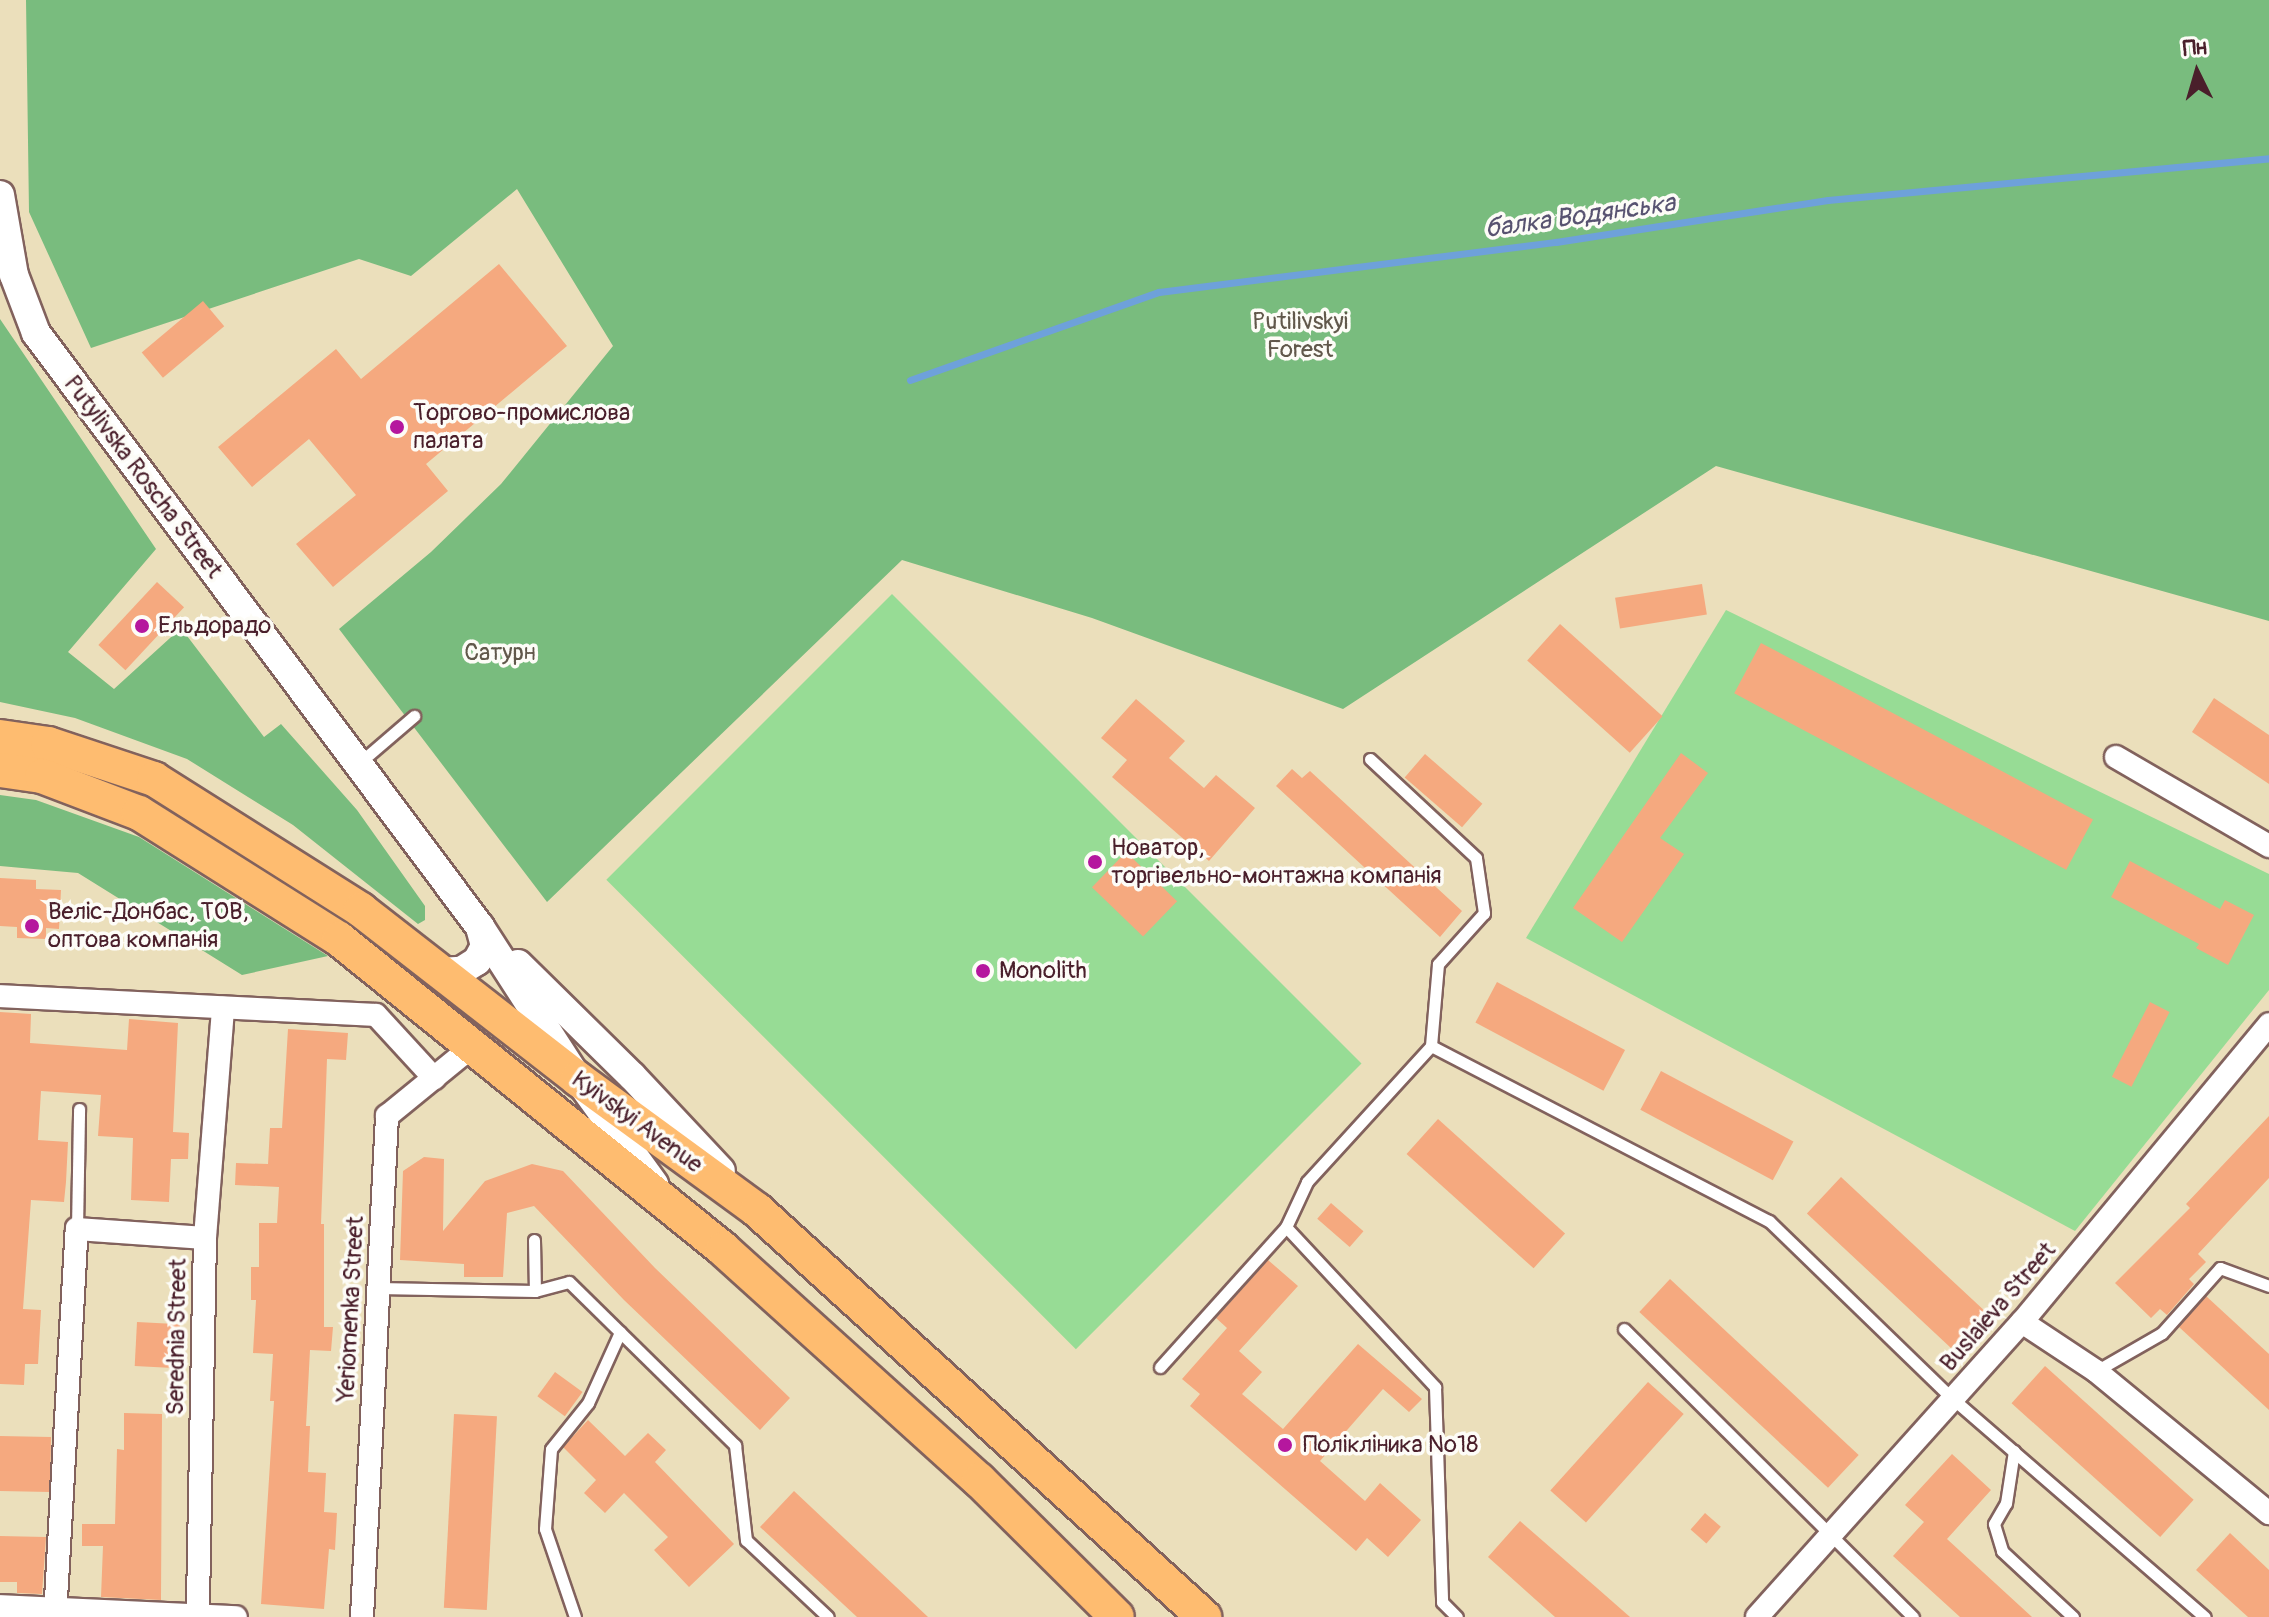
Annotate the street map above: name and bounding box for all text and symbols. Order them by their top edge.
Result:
north arrow [2157,32,2237,112]
text: Пн [2182,33,2208,63]
water label: балка Водянська [1483,188,1677,246]
park label: Putilivskyi Forest [1252,308,1348,364]
street label: Putylivska Roscha Street [57,370,229,584]
place label: Торгово-промислова палата [413,399,630,455]
marker: Торгово-промислова палата [388,418,406,436]
place label: Ельдорадо [158,612,271,640]
marker: Ельдорадо [133,617,151,635]
park label: Сатурн [464,639,536,667]
place label: Новатор, торгівельно-монтажна компанія [1111,834,1442,890]
marker: Новатор, торгівельно-монтажна компанія [1086,853,1104,871]
place label: Веліс-Донбас, ТОВ, оптова компанія [48,898,249,954]
marker: Веліс-Донбас, ТОВ, оптова компанія [23,917,41,935]
place label: Monolith [999,957,1087,985]
marker: Monolith [974,962,992,980]
street label: Kyivskyi Avenue [566,1065,708,1179]
street label: Yeriomenka Street [332,1215,370,1403]
street label: Buslaieva Street [1934,1237,2062,1377]
street label: Serednia Street [161,1258,193,1416]
place label: Полікліника №18 [1303,1431,1478,1459]
marker: Полікліника №18 [1274,1434,1296,1456]

